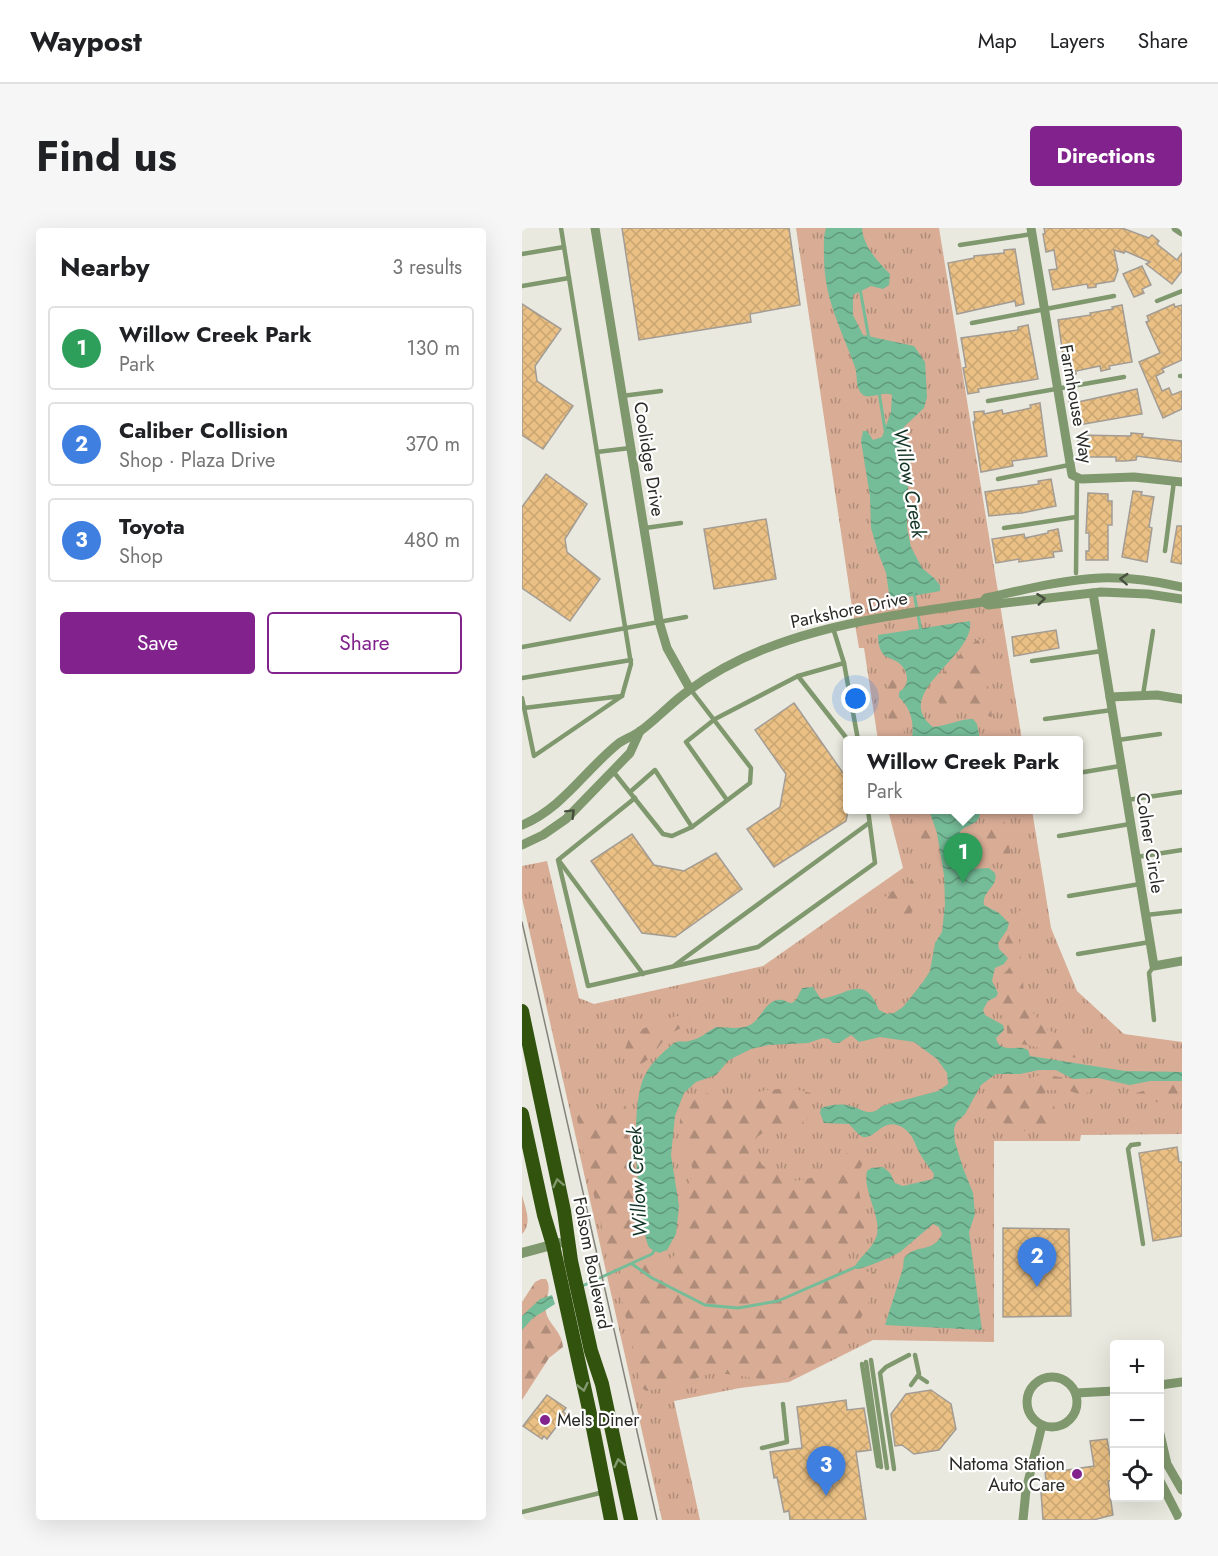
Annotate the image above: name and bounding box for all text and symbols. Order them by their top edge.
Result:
text: Waypost [30,21,142,62]
text: Map [978,26,1017,56]
text: Layers [1050,26,1105,56]
text: Share [1138,26,1188,56]
text: Find us [36,126,177,187]
button: Directions [1030,126,1182,186]
text: Nearby [60,248,149,286]
text: 3 results [392,253,462,282]
text: Willow Creek Park [119,318,312,350]
text: 1 [76,334,87,363]
text: 130 m [406,334,460,363]
street label: Farmhouse Way [1053,342,1099,466]
text: Park [119,350,155,379]
street label: Coolidge Drive [627,400,671,518]
text: Caliber Collision [119,414,288,446]
water label: Willow Creek [886,426,934,542]
text: 2 [75,430,88,459]
text: 370 m [405,430,460,459]
text: Shop · Plaza Drive [119,446,275,475]
text: Toyota [119,510,185,542]
text: 3 [75,526,88,555]
text: 480 m [404,526,460,555]
text: Shop [119,542,163,571]
one-way arrow [1120,572,1129,585]
street label: Parkshore Drive [788,585,910,635]
one-way arrow [1036,593,1045,605]
button: Save [60,612,255,674]
button: Share [267,612,462,674]
your location [841,684,870,713]
popup [843,736,1083,814]
text: Willow Creek Park [867,745,1059,777]
text: Park [867,777,902,806]
street label: Colner Circle [1129,791,1171,895]
one-way arrow [563,810,574,821]
pin: 1 [944,834,982,883]
water label: Willow Creek [620,1124,655,1238]
one-way arrow [552,1178,565,1188]
street label: Folsom Boulevard [566,1195,618,1331]
pin: 2 [1018,1238,1056,1287]
map controls [1110,1340,1164,1502]
button: + [1110,1340,1164,1394]
one-way arrow [576,1381,589,1391]
button: − [1110,1394,1164,1448]
place label: Mels Diner [557,1407,640,1433]
marker: Mels Diner [538,1413,552,1427]
pin: 3 [806,1446,846,1496]
button: locate [1110,1448,1164,1502]
place label: Natoma Station Auto Care [949,1451,1065,1498]
one-way arrow [613,1458,626,1468]
marker: Natoma Station Auto Care [1070,1467,1084,1481]

